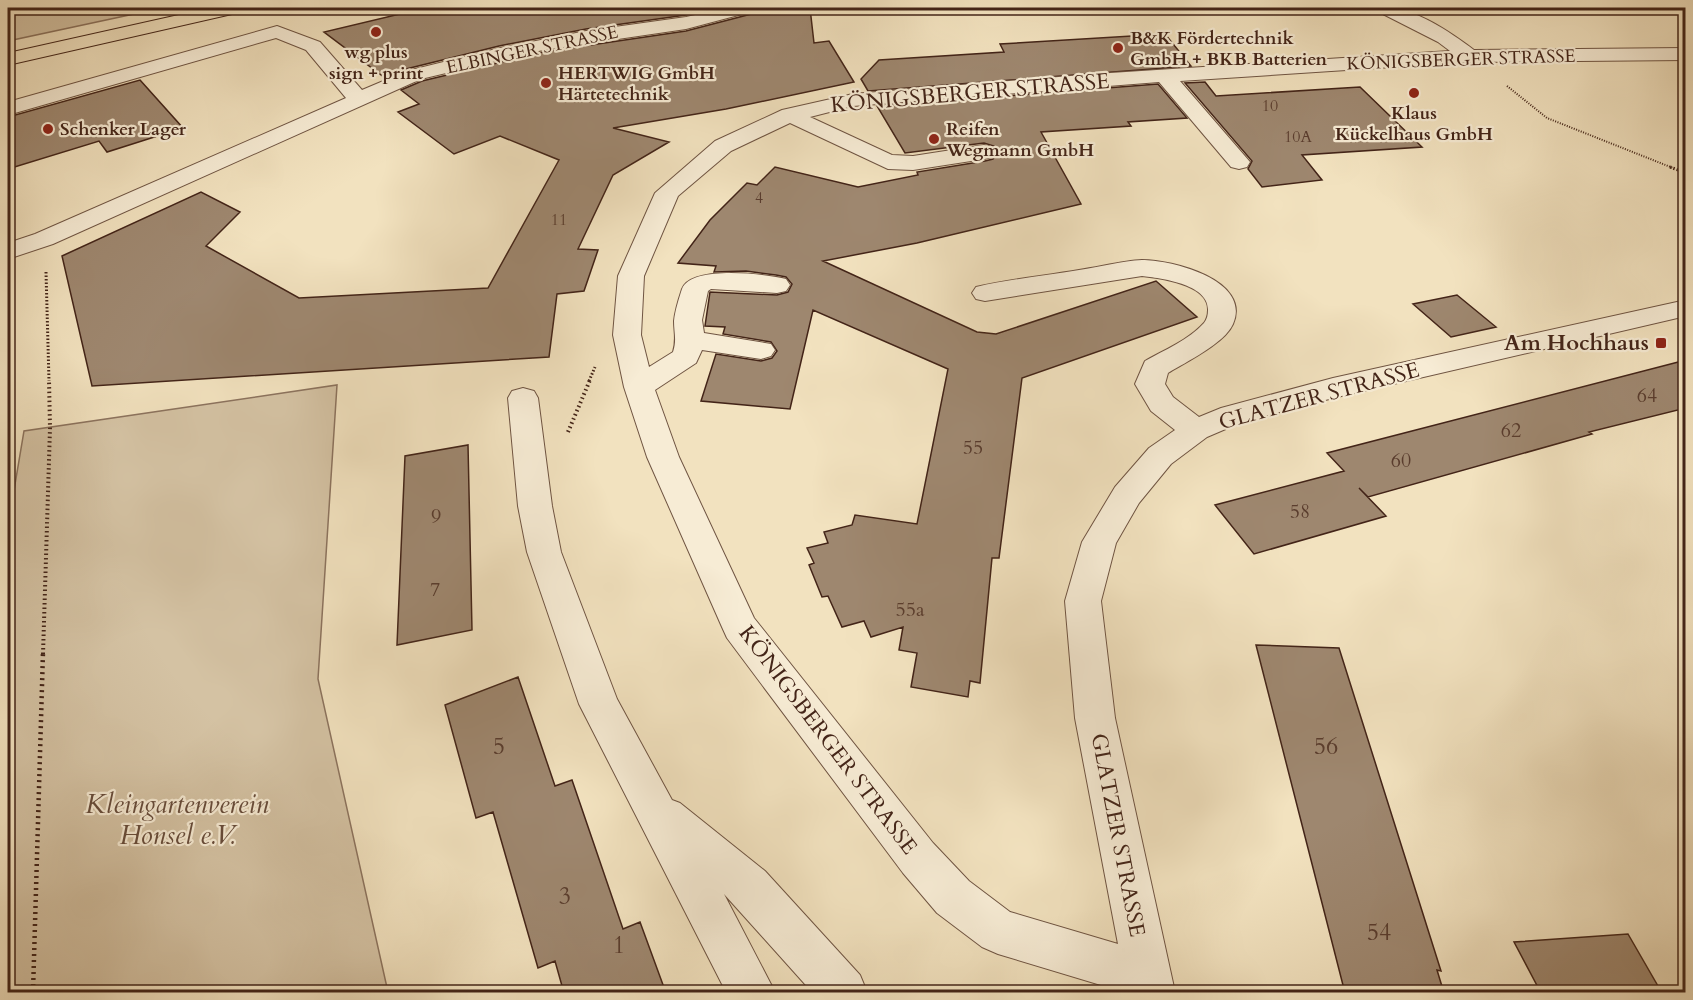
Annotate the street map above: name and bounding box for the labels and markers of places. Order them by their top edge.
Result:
marker: wg plus sign + print [369,25,383,39]
place label: B&K Fördertechnik GmbH + BKB Batterien [1130,26,1327,72]
place label: wg plus sign + print [329,40,424,86]
marker: B&K Fördertechnik GmbH + BKB Batterien [1111,41,1125,55]
place label: HERTWIG GmbH Härtetechnik [558,61,715,107]
marker: HERTWIG GmbH Härtetechnik [539,76,553,90]
marker: Klaus Kückelhaus GmbH [1407,86,1421,100]
place label: Klaus Kückelhaus GmbH [1335,101,1493,147]
place label: Schenker Lager [60,117,187,142]
place label: Reifen Wegmann GmbH [945,117,1094,163]
marker: Schenker Lager [41,122,55,136]
marker: Reifen Wegmann GmbH [927,132,941,146]
place label: Am Hochhaus [1504,328,1649,358]
marker: Am Hochhaus [1654,336,1668,350]

